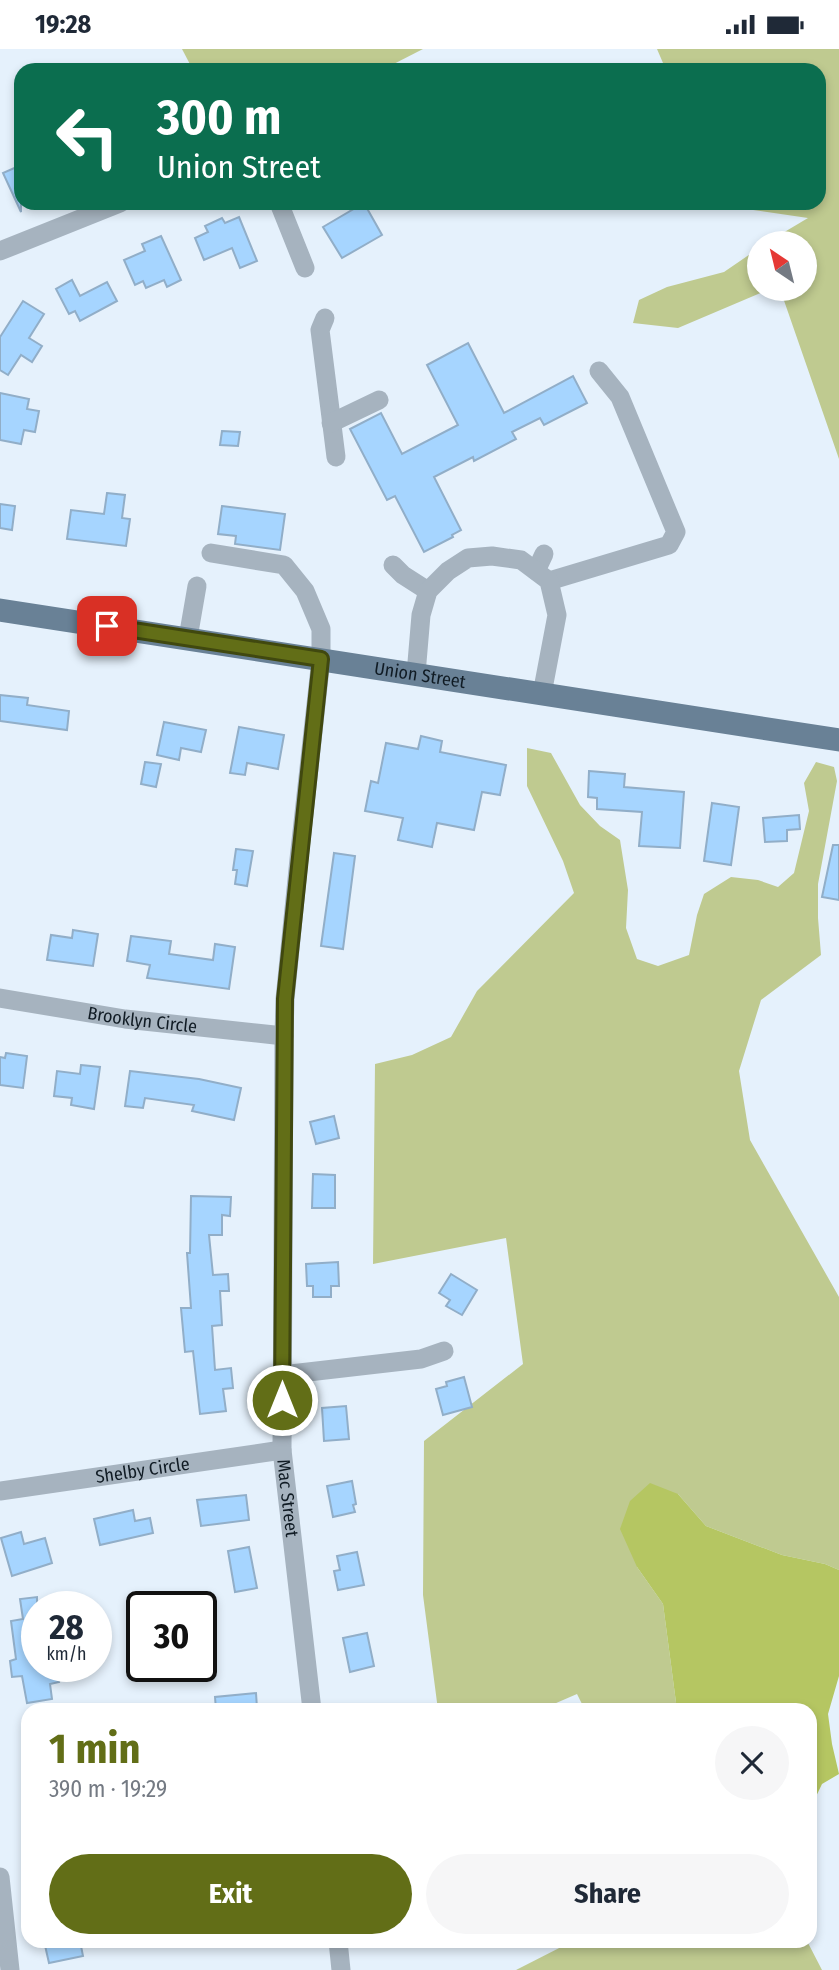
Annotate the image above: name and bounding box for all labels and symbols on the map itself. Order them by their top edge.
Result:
north arrow [747,231,817,301]
pin [77,596,137,656]
street label: Union Street [373,657,467,693]
street label: Brooklyn Circle [86,1002,198,1038]
position arrow [245,1363,319,1437]
street label: Shelby Circle [94,1453,191,1488]
street label: Mac Street [272,1458,303,1538]
speed limit sign: 30 [126,1591,217,1682]

